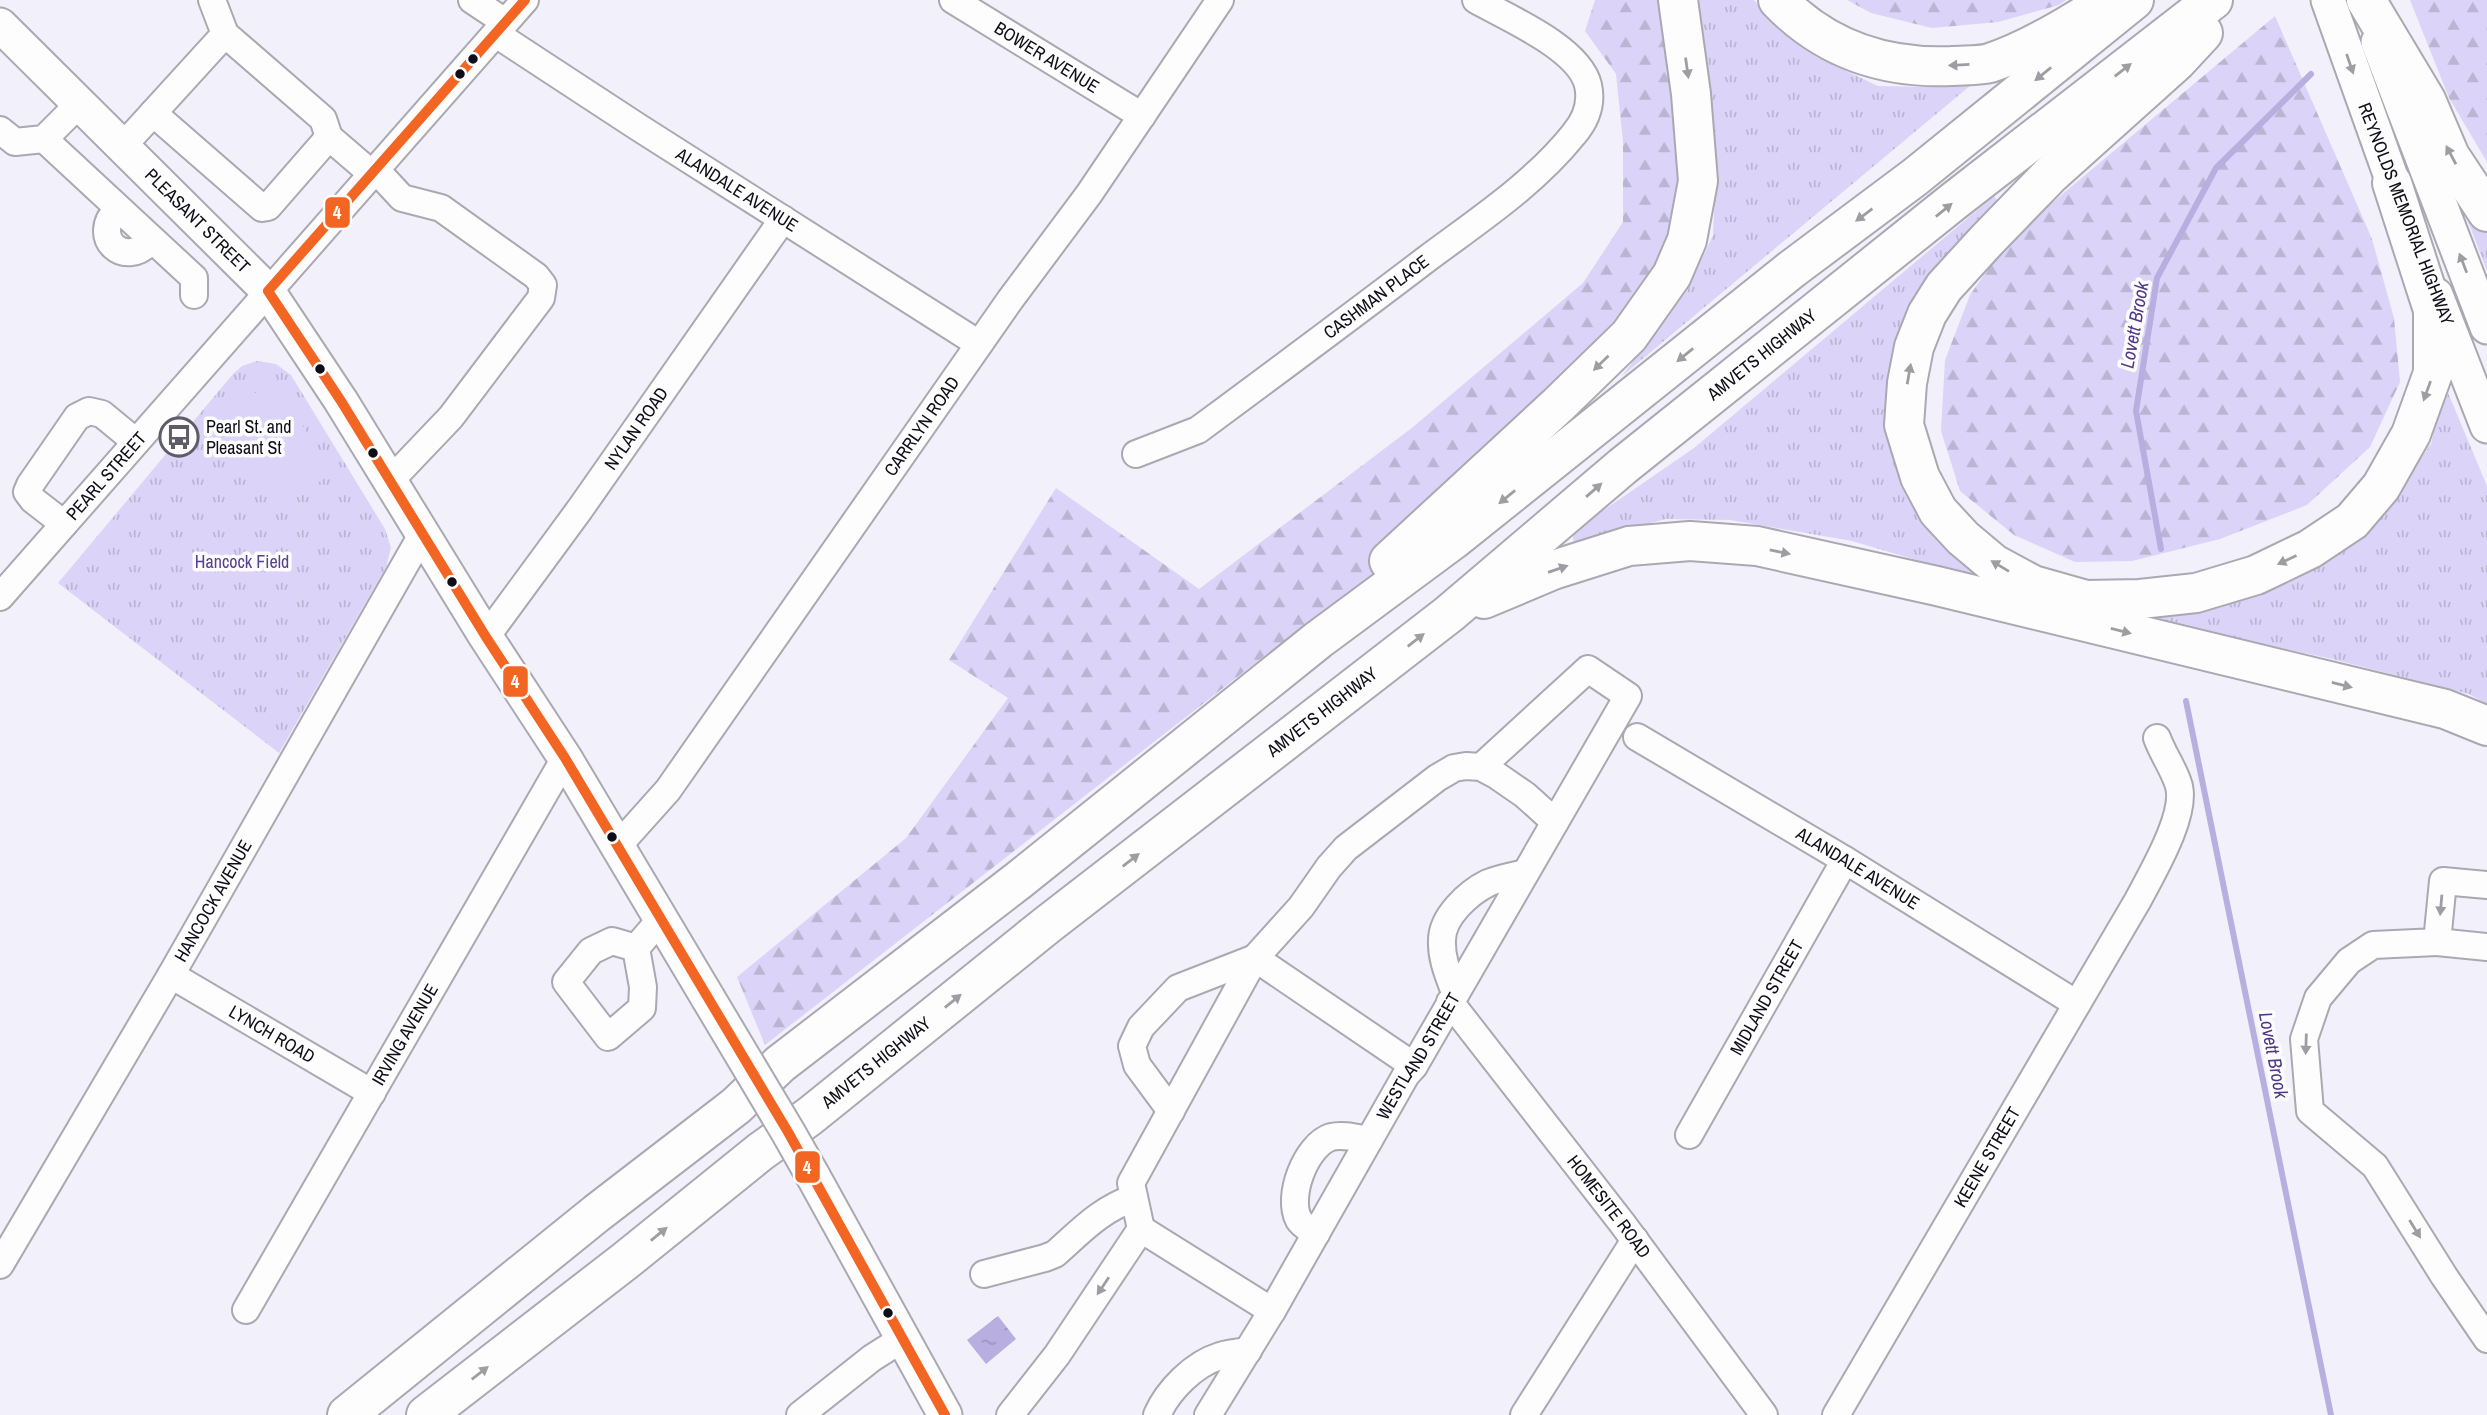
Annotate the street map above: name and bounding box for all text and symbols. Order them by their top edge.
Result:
street label: BOWER AVENUE [990,15,1104,99]
unlabelled marker [466,52,480,66]
one-way arrow [2345,54,2356,75]
one-way arrow [1682,57,1693,79]
one-way arrow [1948,60,1970,71]
one-way arrow [2114,62,2132,77]
one-way arrow [2034,66,2051,81]
unlabelled marker [453,67,467,81]
street label: REYNOLDS MEMORIAL HIGHWAY [2352,99,2461,329]
street label: ALANDALE AVENUE [671,141,803,238]
one-way arrow [2445,145,2456,165]
street label: PLEASANT STREET [139,163,256,278]
line badge: 4 [324,196,351,229]
text: 4 [333,199,342,225]
one-way arrow [1934,202,1952,217]
one-way arrow [1856,208,1874,223]
street label: CASHMAN PLACE [1318,249,1434,345]
one-way arrow [2457,253,2468,274]
water label: Lovett Brook [2114,278,2155,370]
street label: AMVETS HIGHWAY [1701,303,1822,406]
one-way arrow [1676,347,1693,362]
one-way arrow [1593,355,1610,371]
unlabelled marker [313,362,327,376]
one-way arrow [1904,363,1915,385]
street label: CARRLYN ROAD [878,371,965,481]
one-way arrow [2421,380,2432,401]
street label: NYLAN ROAD [598,382,674,475]
place label: Pearl St. and Pleasant St [206,414,291,460]
bus stop icon: Pearl St. and Pleasant St [158,416,200,458]
street label: PEARL STREET [60,426,152,525]
unlabelled marker [366,446,380,460]
one-way arrow [1586,483,1603,498]
one-way arrow [1498,489,1516,503]
one-way arrow [1769,546,1791,557]
park label: Hancock Field [195,549,289,574]
one-way arrow [2277,554,2297,566]
one-way arrow [1990,560,2009,573]
one-way arrow [1547,563,1568,574]
unlabelled marker [445,575,459,589]
one-way arrow [2110,626,2132,637]
one-way arrow [1406,633,1424,648]
street label: AMVETS HIGHWAY [1260,661,1383,763]
line badge: 4 [502,665,529,698]
text: 4 [511,668,520,694]
one-way arrow [2331,679,2353,690]
street label: ALANDALE AVENUE [1791,820,1924,915]
unlabelled marker [605,830,619,844]
street label: HANCOCK AVENUE [168,835,258,966]
one-way arrow [1122,854,1140,868]
one-way arrow [2435,894,2446,916]
street label: MIDLAND STREET [1724,935,1809,1060]
street label: IRVING AVENUE [365,979,444,1090]
street label: WESTLAND STREET [1370,988,1466,1124]
one-way arrow [944,994,961,1009]
street label: LYNCH ROAD [225,999,320,1069]
street label: AMVETS HIGHWAY [815,1010,936,1114]
water label: Lovett Brook [2253,1010,2295,1102]
one-way arrow [2300,1033,2312,1055]
street label: KEENE STREET [1948,1102,2026,1212]
line badge: 4 [794,1150,821,1184]
street label: HOMESITE ROAD [1562,1150,1657,1263]
text: 4 [803,1154,812,1180]
one-way arrow [2408,1220,2421,1239]
one-way arrow [650,1226,668,1241]
one-way arrow [1097,1276,1110,1295]
unlabelled marker [881,1306,895,1320]
one-way arrow [470,1366,488,1381]

